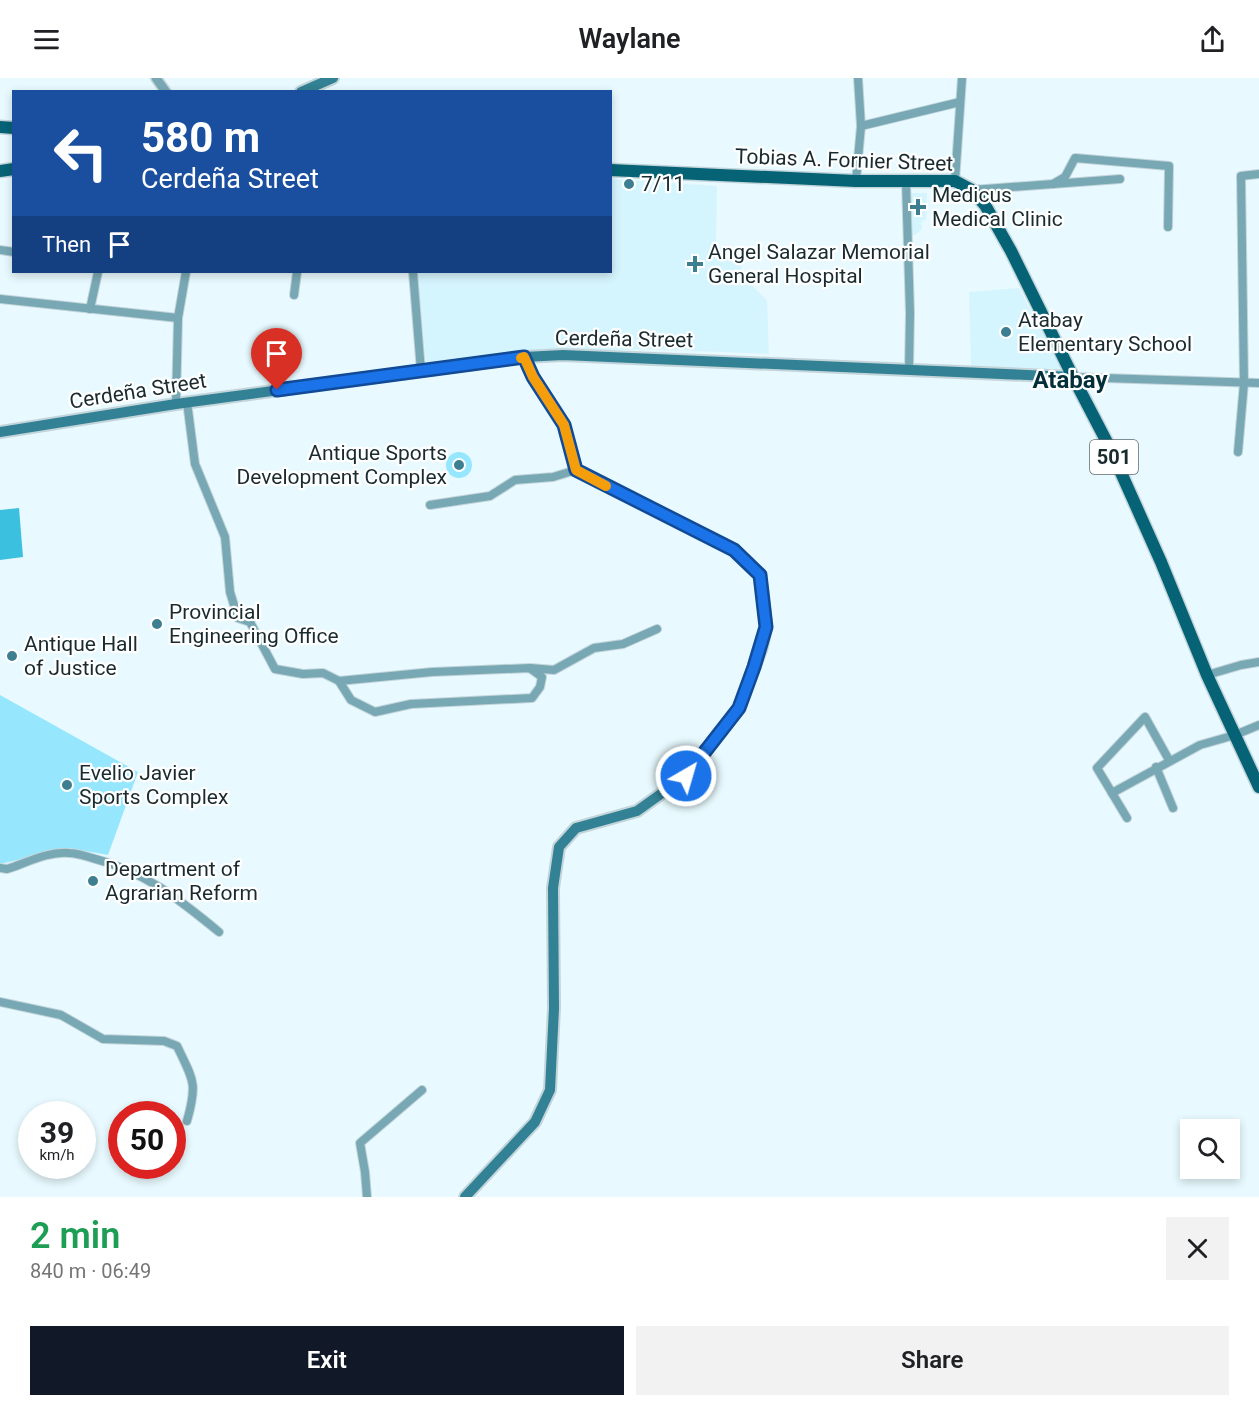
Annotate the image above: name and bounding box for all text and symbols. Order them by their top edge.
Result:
icon: menu [30,23,63,56]
text: Waylane [578,23,681,55]
icon: share [1196,23,1229,56]
text: 580 m [141,113,260,162]
icon: left [42,114,120,192]
street label: Tobias A. Fornier Street [734,144,954,176]
text: Cerdeña Street [141,163,319,195]
place label: 7/11 [641,172,685,196]
marker: 7/11 [622,177,636,191]
place label: Medicus Medical Clinic [932,183,1063,231]
marker: Medicus Medical Clinic [909,198,927,216]
icon: arrive [103,228,136,261]
text: Then [42,232,91,257]
place label: Angel Salazar Memorial General Hospital [708,240,930,288]
marker: Angel Salazar Memorial General Hospital [686,255,704,273]
place label: Atabay Elementary School [1018,308,1192,356]
marker: Atabay Elementary School [999,325,1013,339]
street label: Cerdeña Street [555,326,693,352]
pin [251,328,302,390]
icon: arrive [260,337,293,370]
district label: Atabay [1032,366,1108,394]
street label: Cerdeña Street [68,368,208,414]
road number: 501 [1090,440,1138,474]
place label: Antique Sports Development Complex [236,441,447,489]
marker: Antique Sports Development Complex [452,458,466,472]
place label: Provincial Engineering Office [169,600,339,648]
marker: Provincial Engineering Office [150,617,164,631]
place label: Antique Hall of Justice [24,632,138,680]
marker: Antique Hall of Justice [5,649,19,663]
position arrow [654,744,718,808]
place label: Evelio Javier Sports Complex [79,761,228,809]
marker: Evelio Javier Sports Complex [60,778,74,792]
place label: Department of Agrarian Reform [105,857,258,905]
marker: Department of Agrarian Reform [86,874,100,888]
speed limit sign: 50 [108,1101,186,1179]
text: 39 [40,1115,74,1150]
map controls [1180,1119,1240,1179]
button: search [1180,1119,1240,1179]
text: km/h [39,1146,75,1164]
text: 2 min [30,1215,120,1257]
button: close [1166,1217,1229,1280]
text: 840 m · 06:49 [30,1259,151,1283]
button: Exit [30,1326,624,1395]
button: Share [636,1326,1229,1395]

